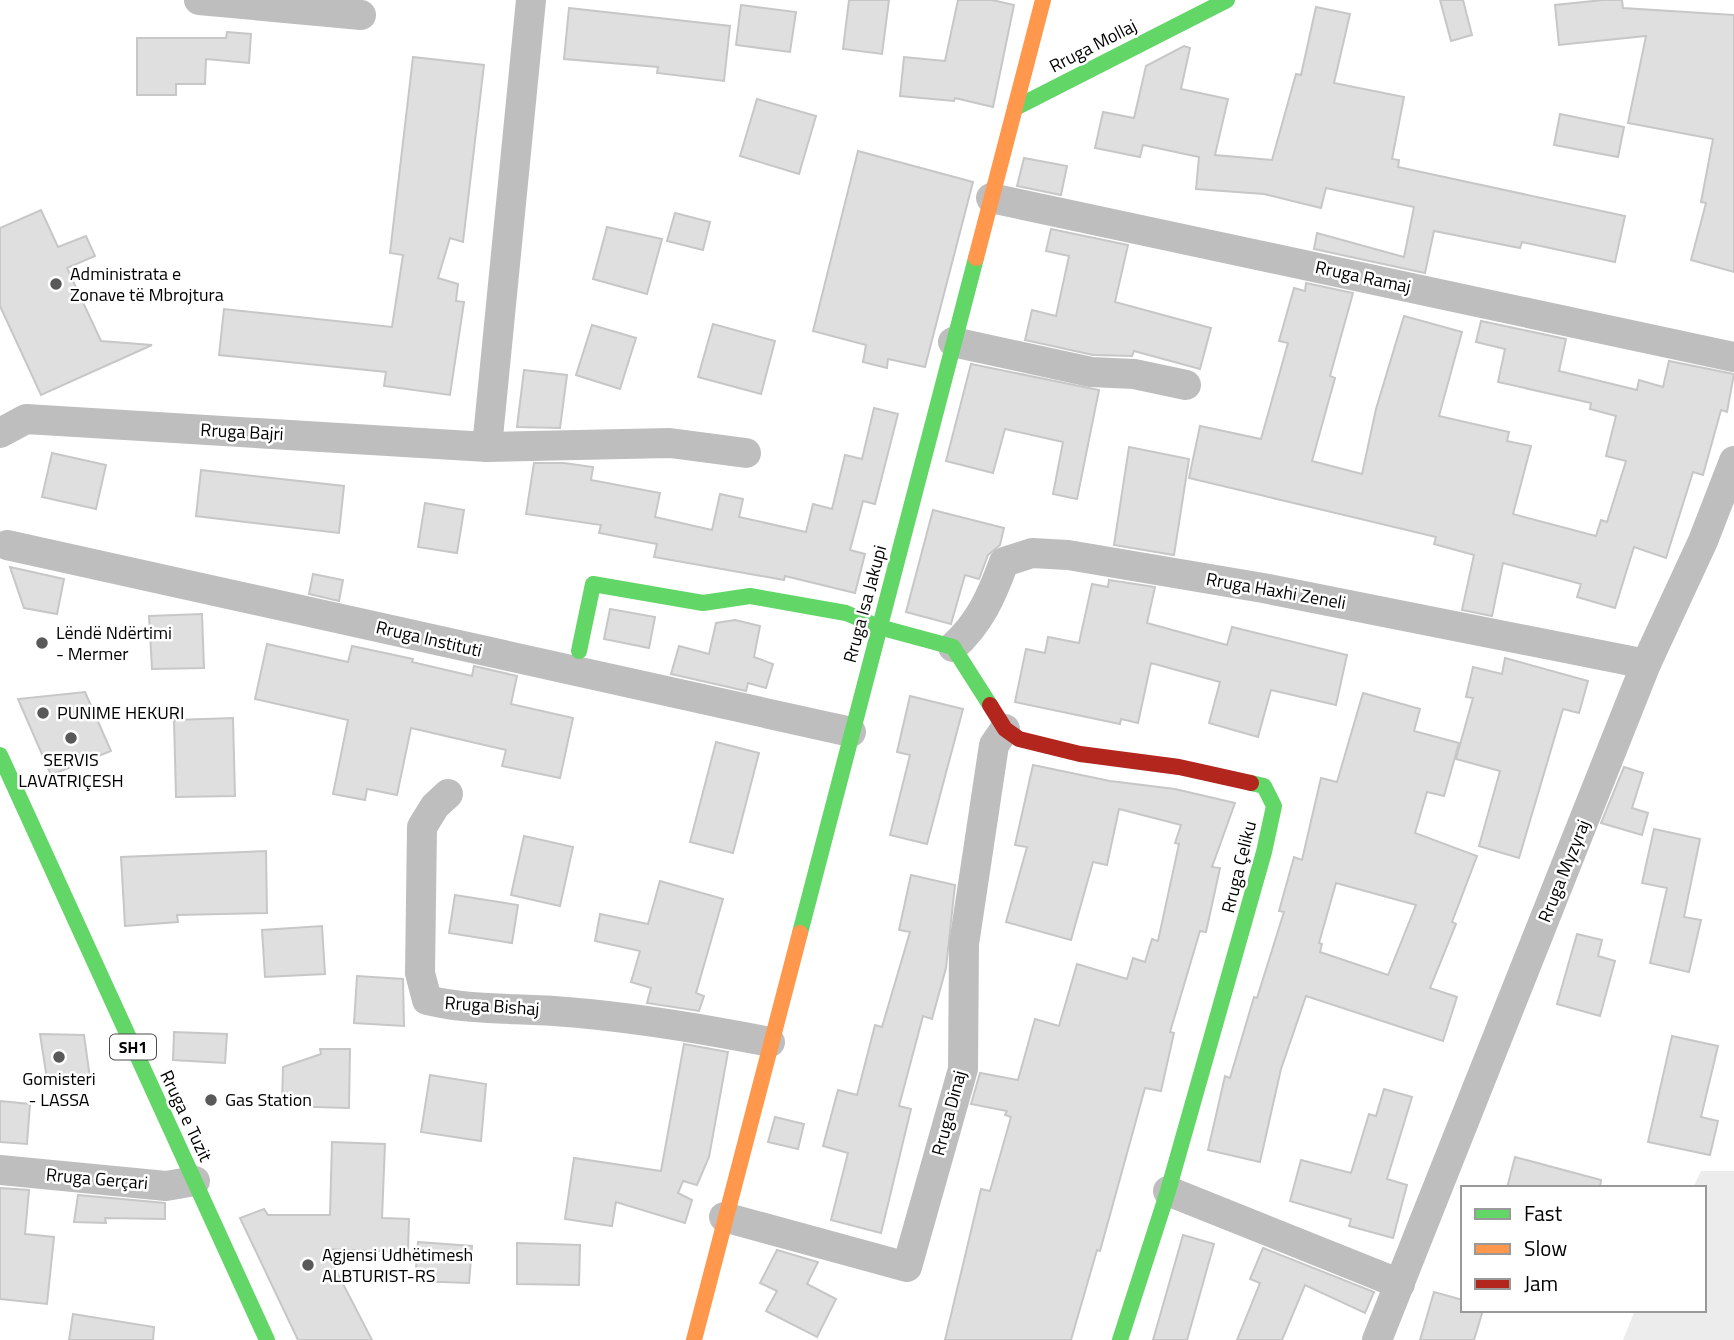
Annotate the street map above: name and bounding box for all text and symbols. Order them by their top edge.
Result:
street label: Rruga Mollaj [1044,12,1141,79]
street label: Rruga Ramaj [1313,253,1413,300]
place label: Administrata e Zonave të Mbrojtura [70,260,224,308]
marker: Administrata e Zonave të Mbrojtura [48,276,64,292]
street label: Rruga Bajri [200,416,284,447]
street label: Rruga Isa Jakupi [836,542,893,666]
street label: Rruga Haxhi Zeneli [1204,565,1348,616]
street label: Rruga Instituti [373,613,485,664]
place label: Lëndë Ndërtimi - Mermer [56,619,172,667]
marker: Lëndë Ndërtimi - Mermer [34,635,50,651]
place label: PUNIME HEKURI [57,699,184,726]
marker: PUNIME HEKURI [35,705,51,721]
marker: SERVIS LAVATRIÇESH [63,730,79,746]
place label: SERVIS LAVATRIÇESH [18,746,124,794]
street label: Rruga Myzyraj [1531,815,1596,926]
street label: Rruga Çeliku [1214,818,1263,916]
street label: Rruga Bishaj [444,989,540,1022]
road number: SH1 [110,1035,156,1060]
marker: Gomisteri - LASSA [51,1049,67,1065]
place label: Gomisteri - LASSA [22,1065,96,1113]
street label: Rruga e Tuzit [153,1066,220,1167]
street label: Rruga Dinaj [924,1067,973,1159]
place label: Gas Station [225,1086,312,1113]
marker: Gas Station [203,1092,219,1108]
street label: Rruga Gerçari [45,1161,149,1196]
legend [1461,1186,1706,1312]
text: Fast [1524,1197,1563,1229]
text: Slow [1524,1232,1567,1264]
place label: Agjensi Udhëtimesh ALBTURIST-RS [322,1241,473,1289]
marker: Agjensi Udhëtimesh ALBTURIST-RS [300,1257,316,1273]
text: Jam [1524,1267,1558,1299]

